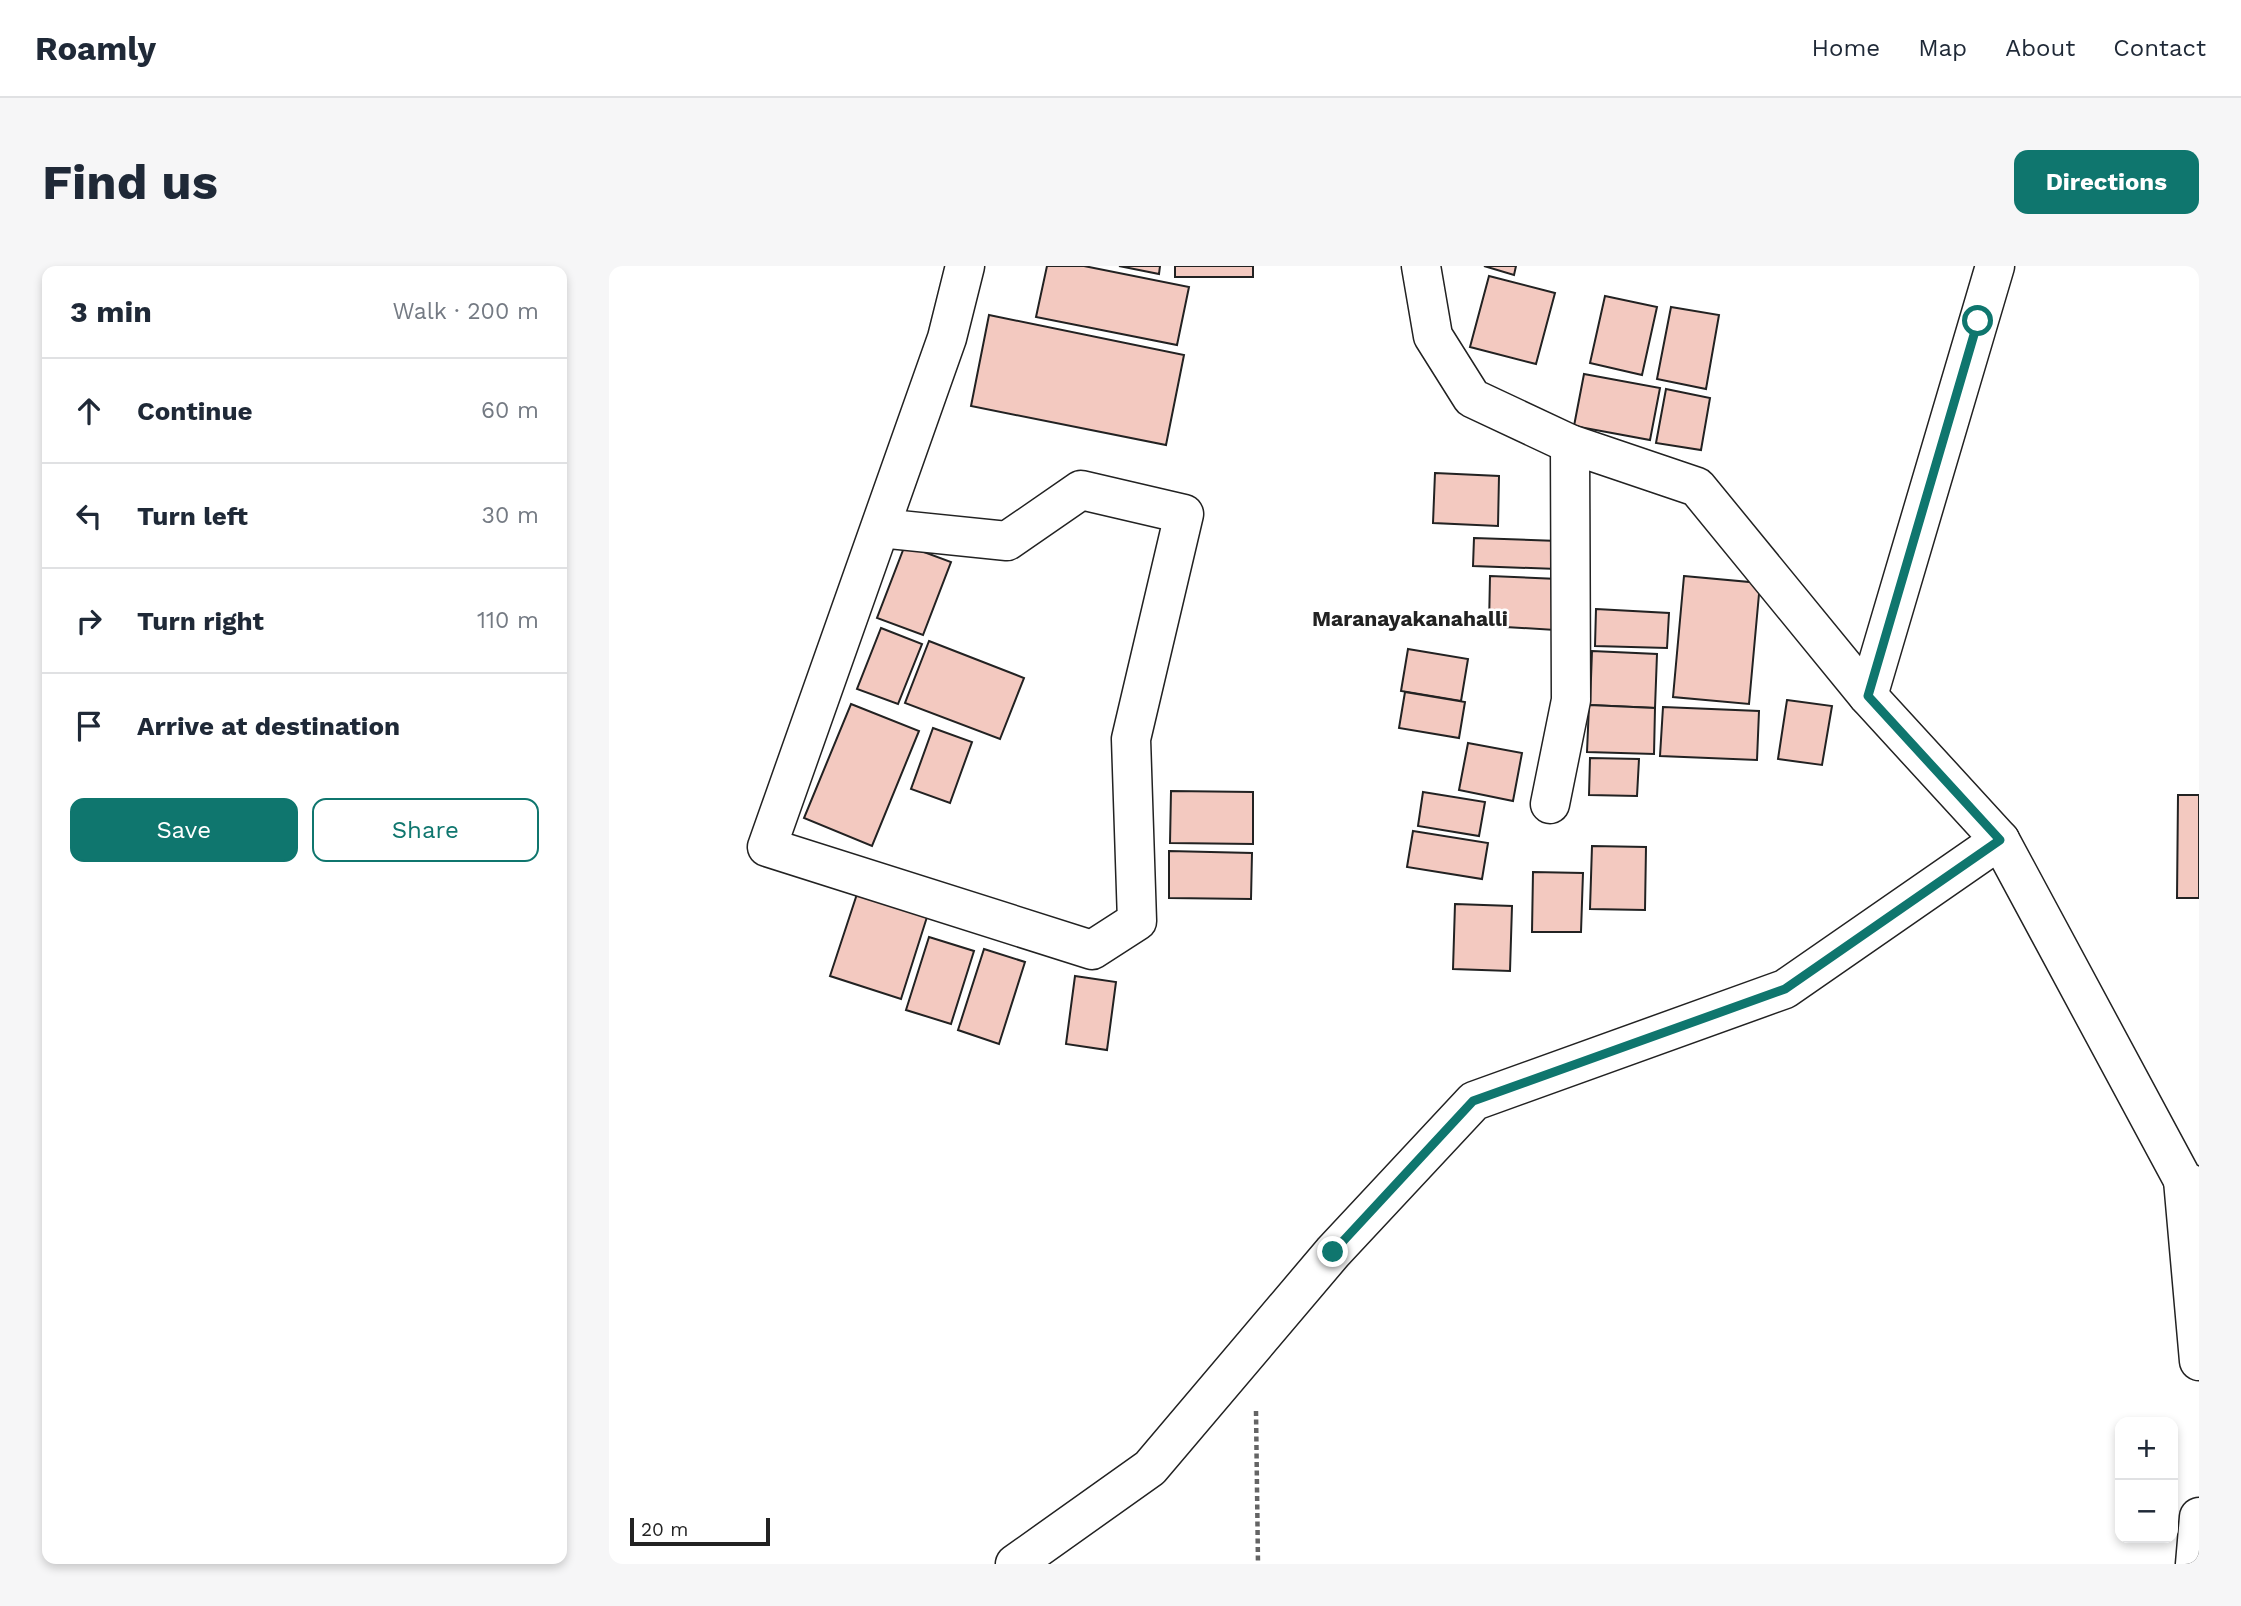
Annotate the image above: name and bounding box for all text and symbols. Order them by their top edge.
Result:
text: Roamly [35,29,156,68]
text: Home [1812,34,1880,62]
text: Map [1918,34,1967,62]
text: About [2005,34,2075,62]
text: Contact [2113,34,2206,62]
button: Directions [2014,150,2199,214]
text: Find us [42,153,218,211]
text: 3 min [70,294,152,329]
text: Walk · 200 m [393,298,539,325]
route start [1962,305,1993,336]
icon: ahead [70,392,108,430]
text: Continue [137,396,253,426]
text: 60 m [481,397,539,424]
icon: left [70,497,108,535]
text: Turn left [137,501,248,531]
text: 30 m [482,502,539,529]
icon: right [70,602,108,640]
text: Turn right [137,606,264,636]
district label: Maranayakanahalli [1312,606,1508,631]
text: 110 m [477,607,539,634]
icon: arrive [70,707,108,745]
text: Arrive at destination [137,711,400,741]
button: Save [70,798,298,862]
button: Share [312,798,539,862]
route end [1317,1236,1348,1267]
map controls [2115,1417,2178,1543]
button: + [2115,1417,2178,1480]
button: − [2115,1480,2178,1543]
scale bar [630,1515,770,1547]
text: 20 m [641,1518,688,1541]

